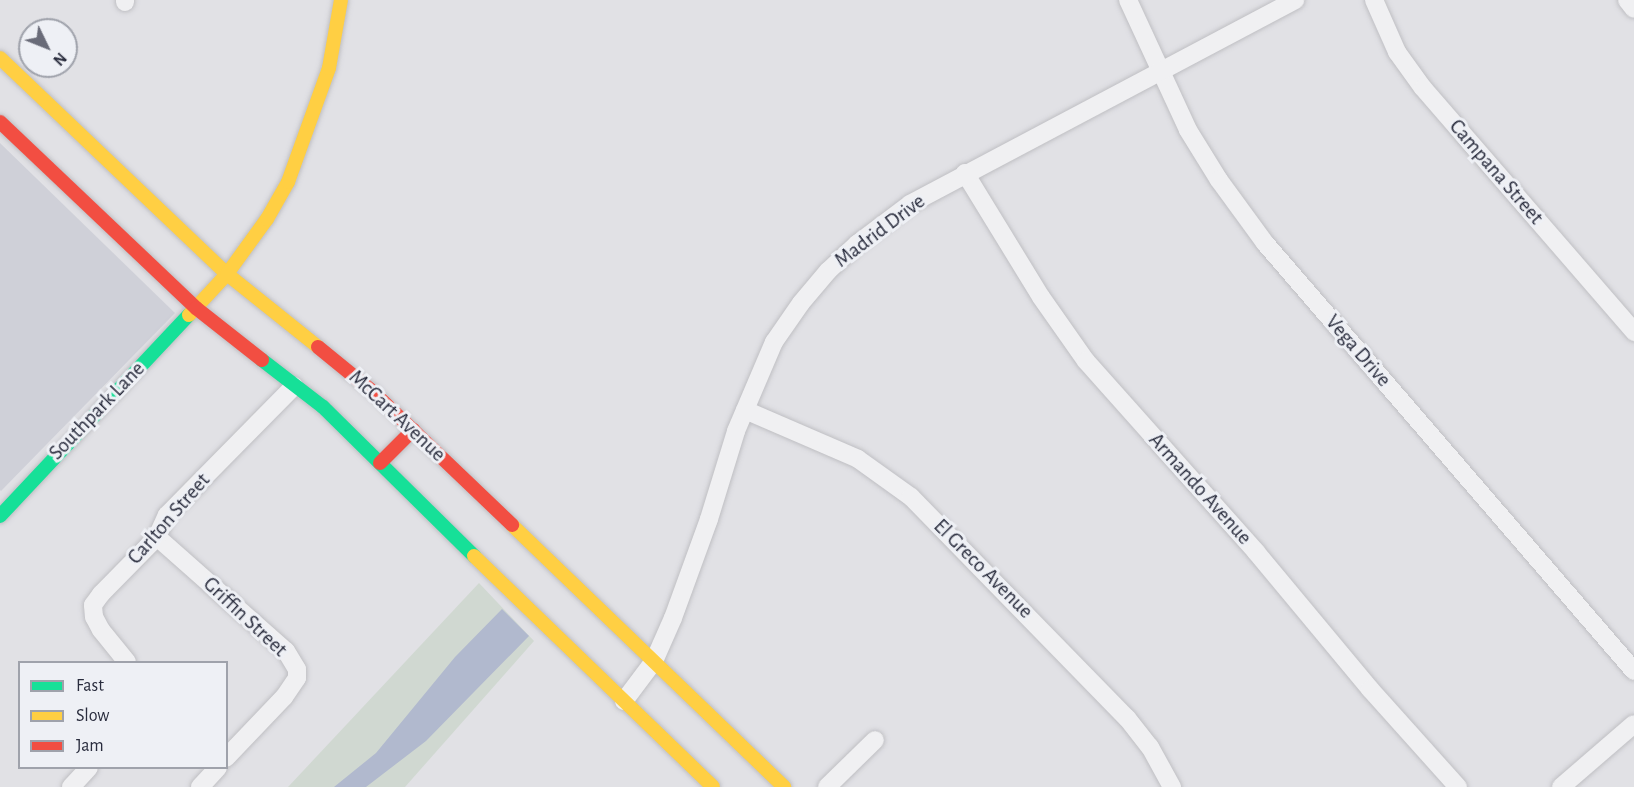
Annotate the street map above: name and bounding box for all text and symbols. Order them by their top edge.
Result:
north arrow [18,18,78,78]
text: N [50,49,69,68]
street label: Campana Street [1444,114,1548,230]
street label: Madrid Drive [830,189,930,273]
street label: Vega Drive [1320,310,1396,392]
street label: Southpark Lane [44,357,150,465]
street label: McCart Avenue [343,365,451,467]
street label: Armando Avenue [1143,428,1257,550]
street label: Carlton Street [123,468,215,570]
street label: El Greco Avenue [928,514,1038,624]
street label: Griffin Street [198,572,292,662]
legend [18,661,228,769]
text: Fast [76,677,104,695]
text: Slow [76,707,109,725]
text: Jam [76,737,104,755]

